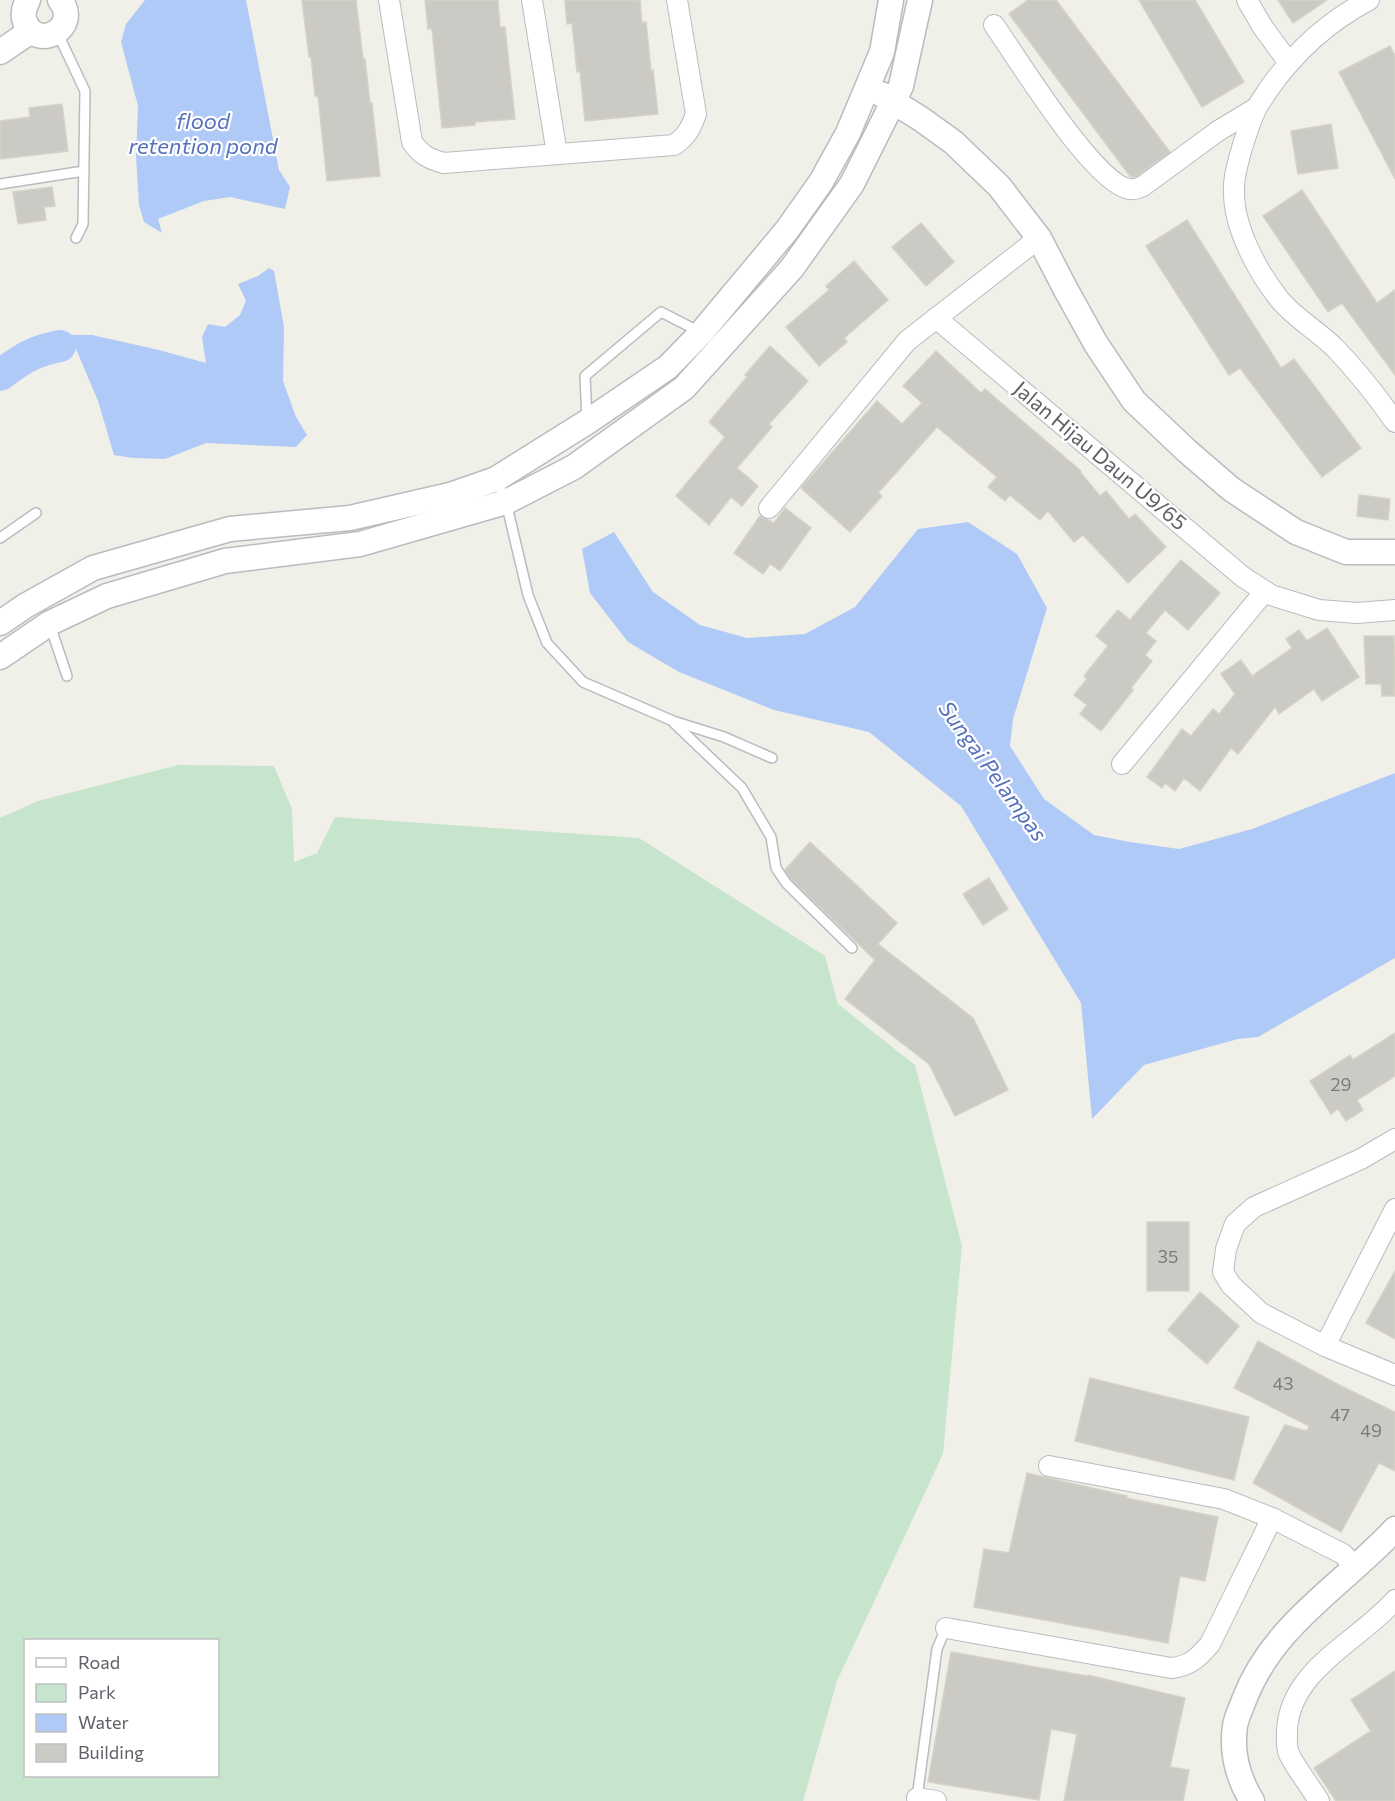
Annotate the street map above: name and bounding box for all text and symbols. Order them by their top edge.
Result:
water label: flood retention pond [128,107,279,159]
street label: Jalan Hijau Daun U9/65 [1009,375,1193,535]
water label: Sungai Pelampas [933,695,1053,846]
house number: 29 [1331,1073,1351,1095]
house number: 35 [1158,1245,1178,1267]
house number: 43 [1272,1372,1294,1394]
house number: 47 [1330,1403,1350,1425]
house number: 49 [1360,1419,1382,1441]
legend [24,1639,219,1777]
text: Road [78,1651,120,1673]
text: Park [78,1681,116,1703]
text: Water [78,1711,129,1733]
text: Building [78,1741,144,1763]

